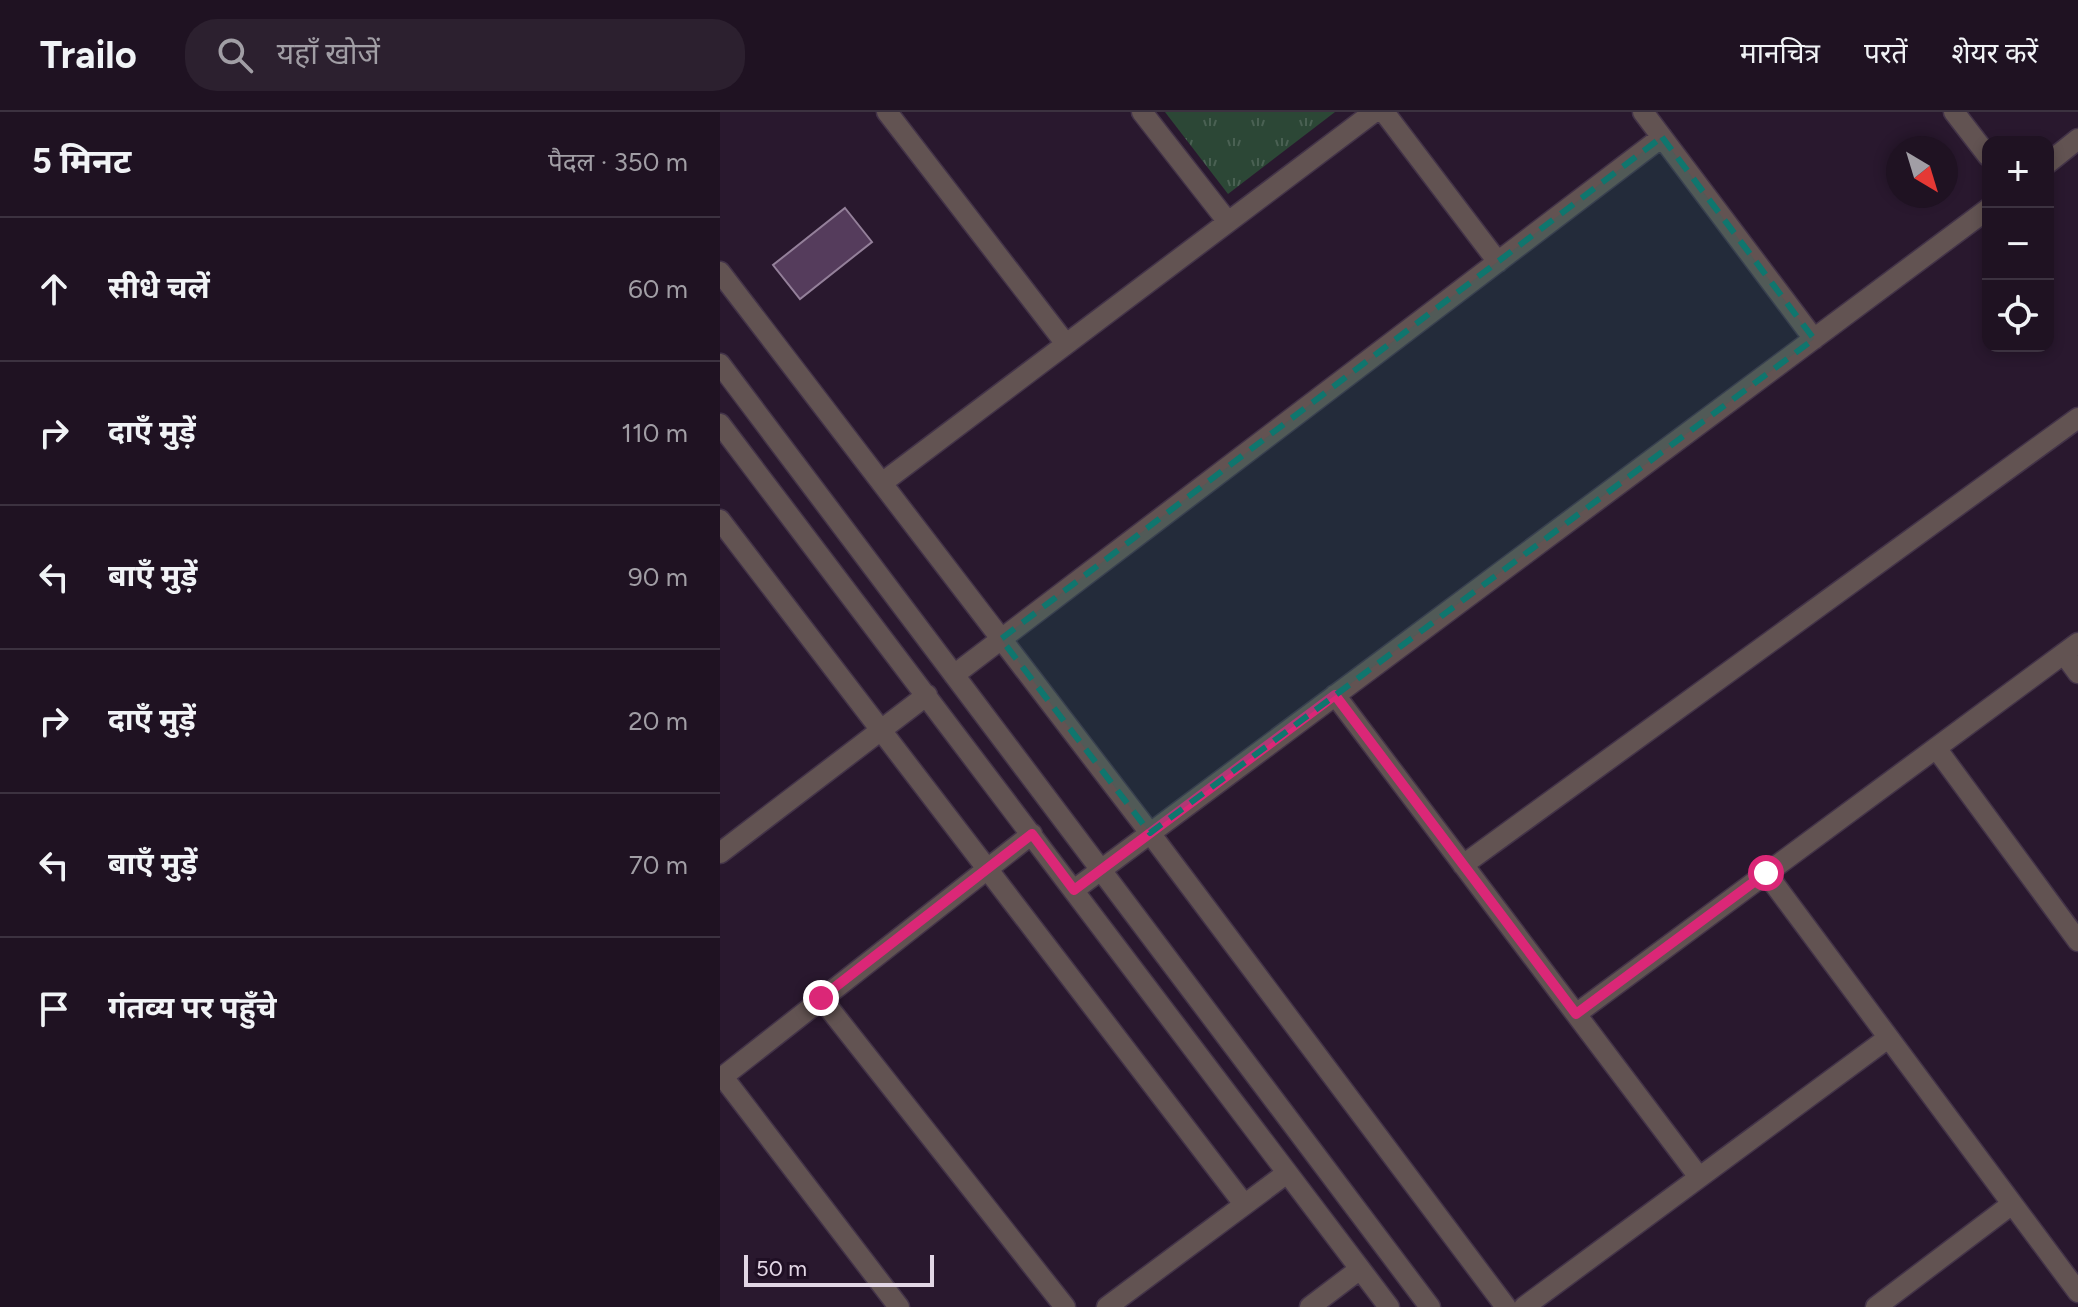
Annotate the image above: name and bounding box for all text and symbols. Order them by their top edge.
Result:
search box [185,19,745,91]
text: Trailo [40,32,137,78]
icon: search [213,33,257,77]
text: यहाँ खोजें [277,35,380,72]
text: मानचित्र [1740,36,1820,70]
text: परतें [1864,36,1907,70]
text: शेयर करें [1951,36,2038,70]
north arrow [1886,136,1958,208]
map controls [1982,136,2054,352]
button: + [1982,136,2054,208]
text: 5 मिनट [32,141,131,182]
text: पैदल · 350 m [548,146,688,178]
button: − [1982,208,2054,280]
icon: ahead [32,267,76,311]
text: सीधे चलें [108,269,210,306]
text: 60 m [628,273,688,305]
button: locate [1982,280,2054,352]
icon: right [32,411,76,455]
text: दाएँ मुड़ें [108,413,196,450]
text: 110 m [621,417,688,449]
icon: left [32,555,76,599]
text: बाएँ मुड़ें [108,557,197,594]
text: 90 m [628,561,688,593]
icon: right [32,699,76,743]
text: दाएँ मुड़ें [108,701,196,738]
text: 20 m [628,705,688,737]
icon: left [32,843,76,887]
text: बाएँ मुड़ें [108,845,197,882]
text: 70 m [629,849,688,881]
route start [1748,855,1784,891]
route end [803,980,839,1016]
icon: arrive [32,987,76,1031]
text: गंतव्य पर पहुँचे [108,989,277,1026]
scale bar [744,1251,934,1287]
text: 50 m [756,1255,807,1282]

